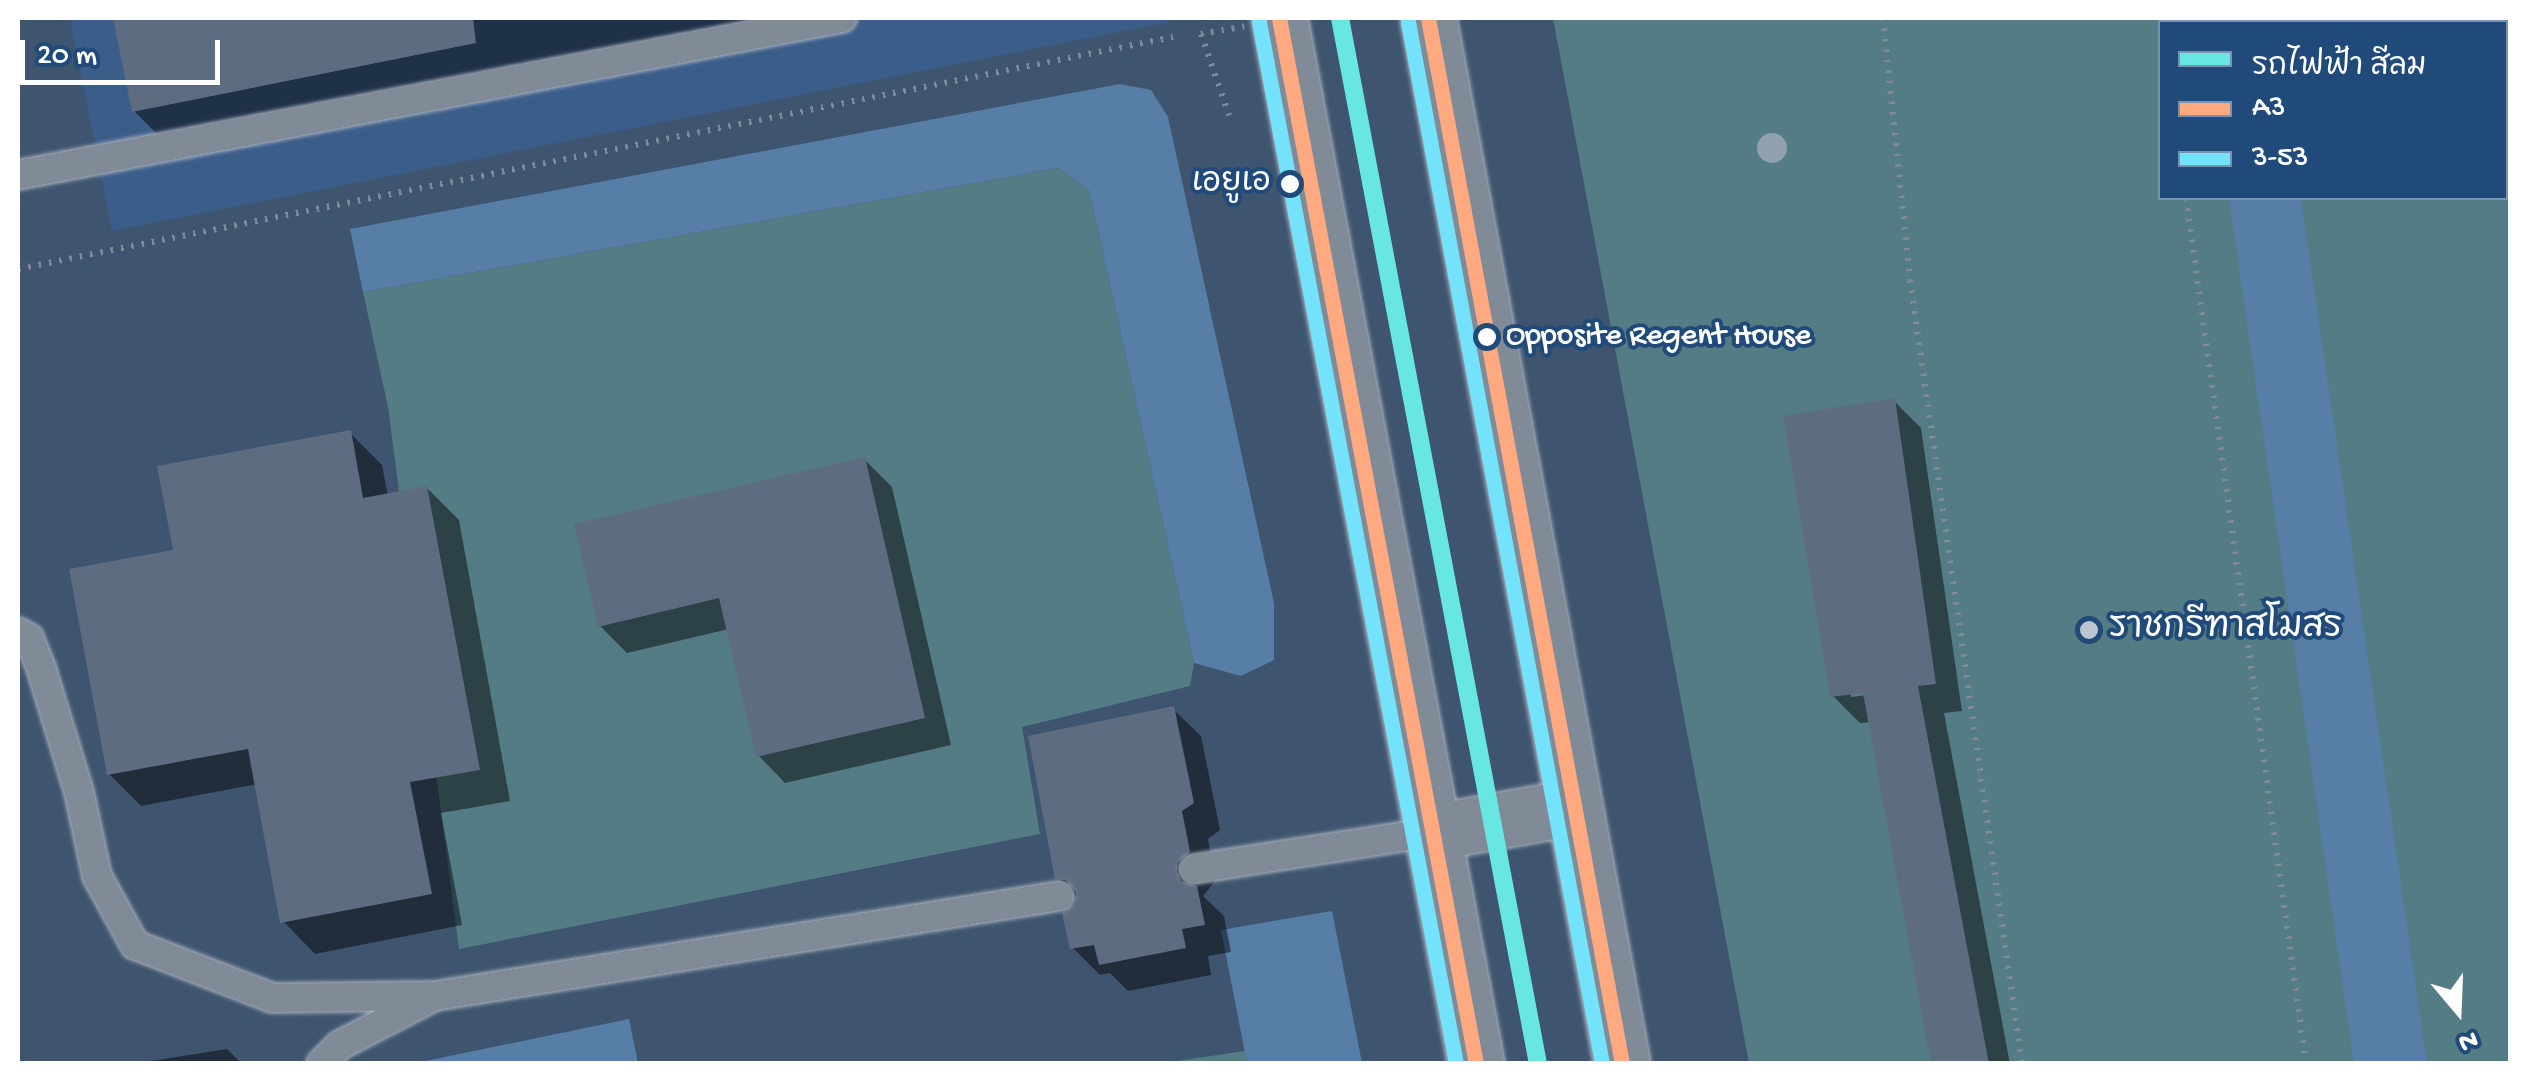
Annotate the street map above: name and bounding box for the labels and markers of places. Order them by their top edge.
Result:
place label: เอยูเอ [1192,165,1271,203]
marker: เอยูเอ [1280,174,1300,194]
place label: Opposite Regent House [1506,318,1811,356]
marker: Opposite Regent House [1477,327,1497,347]
place label: ราชกรีฑาสโมสร [2109,609,2342,651]
marker: ราชกรีฑาสโมสร [2078,619,2100,641]

